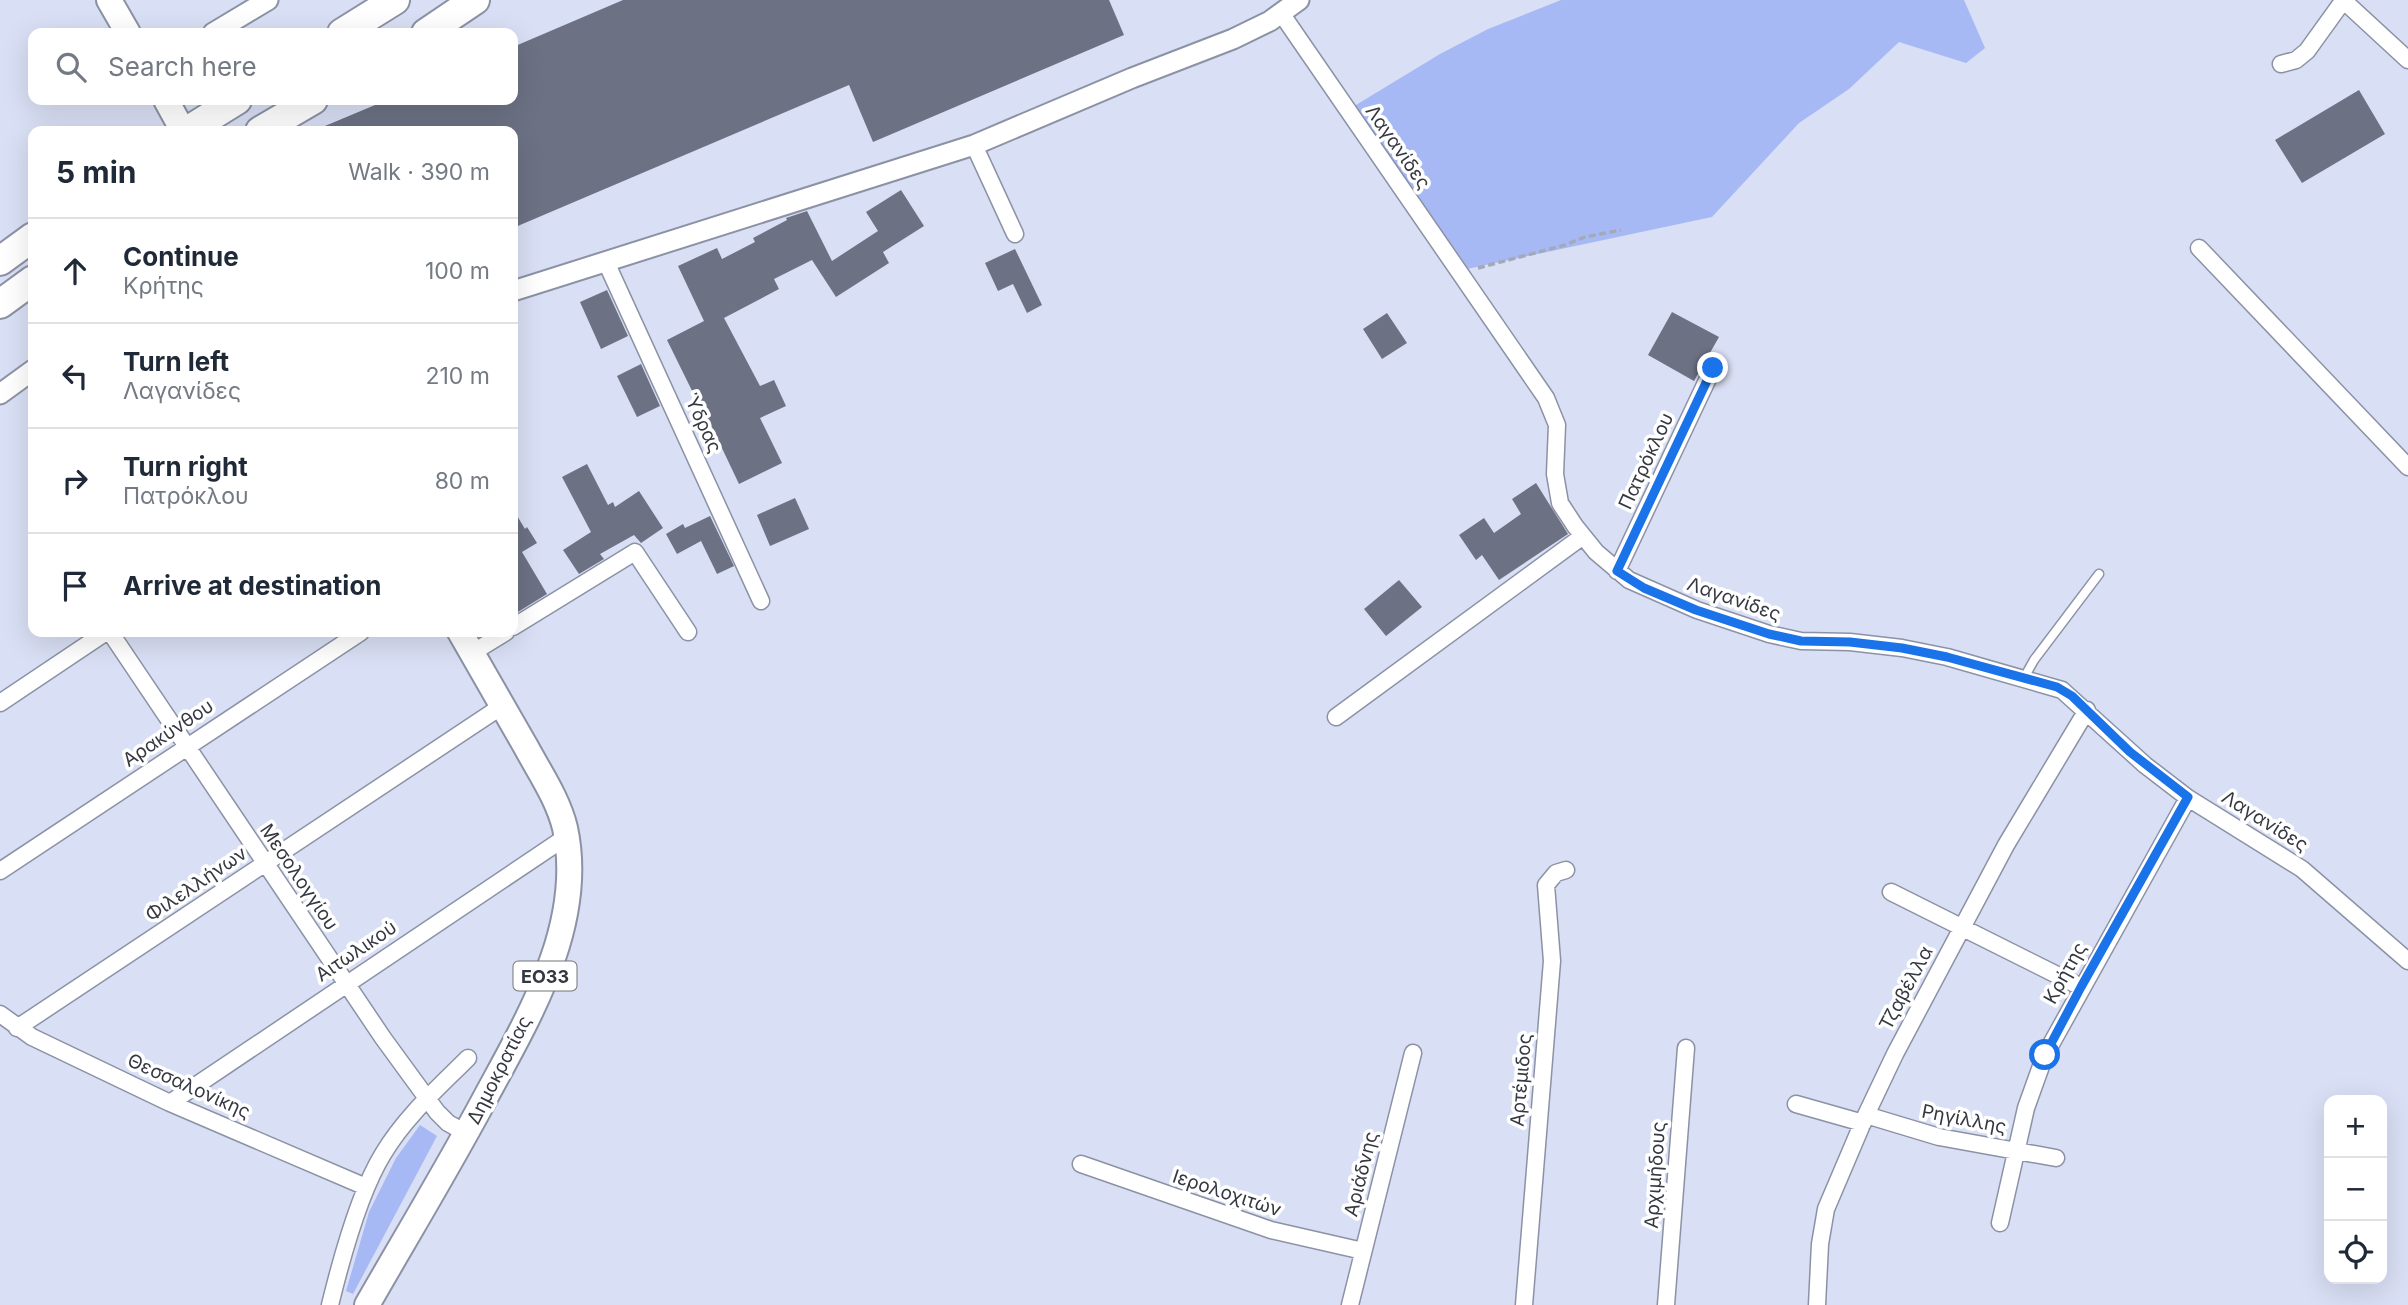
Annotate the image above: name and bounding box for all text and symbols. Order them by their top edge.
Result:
search box [28,28,518,105]
icon: search [52,48,90,86]
text: Search here [108,51,257,82]
street label: Λαγανίδες [1361,100,1435,194]
text: 5 min [56,154,136,190]
text: Walk · 390 m [348,158,490,186]
text: Continue [123,241,239,272]
icon: ahead [56,252,94,290]
text: 100 m [425,257,490,285]
text: Κρήτης [123,272,204,300]
text: Turn left [123,346,229,377]
route end [1697,352,1728,383]
icon: left [56,357,94,395]
text: 210 m [425,362,490,390]
text: Λαγανίδες [123,377,241,405]
street label: Ύδρας [679,390,727,456]
street label: Πατρόκλου [1614,409,1678,513]
text: Turn right [123,451,248,482]
icon: right [56,462,94,500]
text: 80 m [435,467,490,495]
text: Πατρόκλου [123,482,249,510]
icon: arrive [56,567,94,605]
text: Arrive at destination [123,570,382,601]
street label: Λαγανίδες [1684,572,1784,626]
street label: Αρακύνθου [118,694,218,772]
street label: Λαγανίδες [2218,785,2312,857]
street label: Μεσολογγίου [255,820,343,934]
street label: Φιλελλήνων [141,842,251,926]
street label: Αιτωλικού [311,916,401,986]
street label: Κρήτης [2039,938,2091,1008]
street label: Τζαβέλλα [1874,942,1938,1034]
road number: ΕΟ33 [514,961,576,990]
street label: Δημοκρατίας [462,1012,536,1128]
street label: Αρτέμιδος [1505,1032,1537,1128]
route start [2029,1039,2060,1070]
street label: Θεσσαλονίκης [124,1049,254,1123]
map controls [2324,1095,2387,1284]
button: + [2324,1095,2387,1158]
street label: Ρηγίλλης [1920,1100,2008,1138]
street label: Αρχιμήδους [1640,1121,1670,1229]
street label: Αριάδνης [1339,1129,1383,1219]
button: − [2324,1158,2387,1221]
street label: Ιερολοχιτών [1170,1165,1284,1221]
button: locate [2324,1221,2387,1284]

